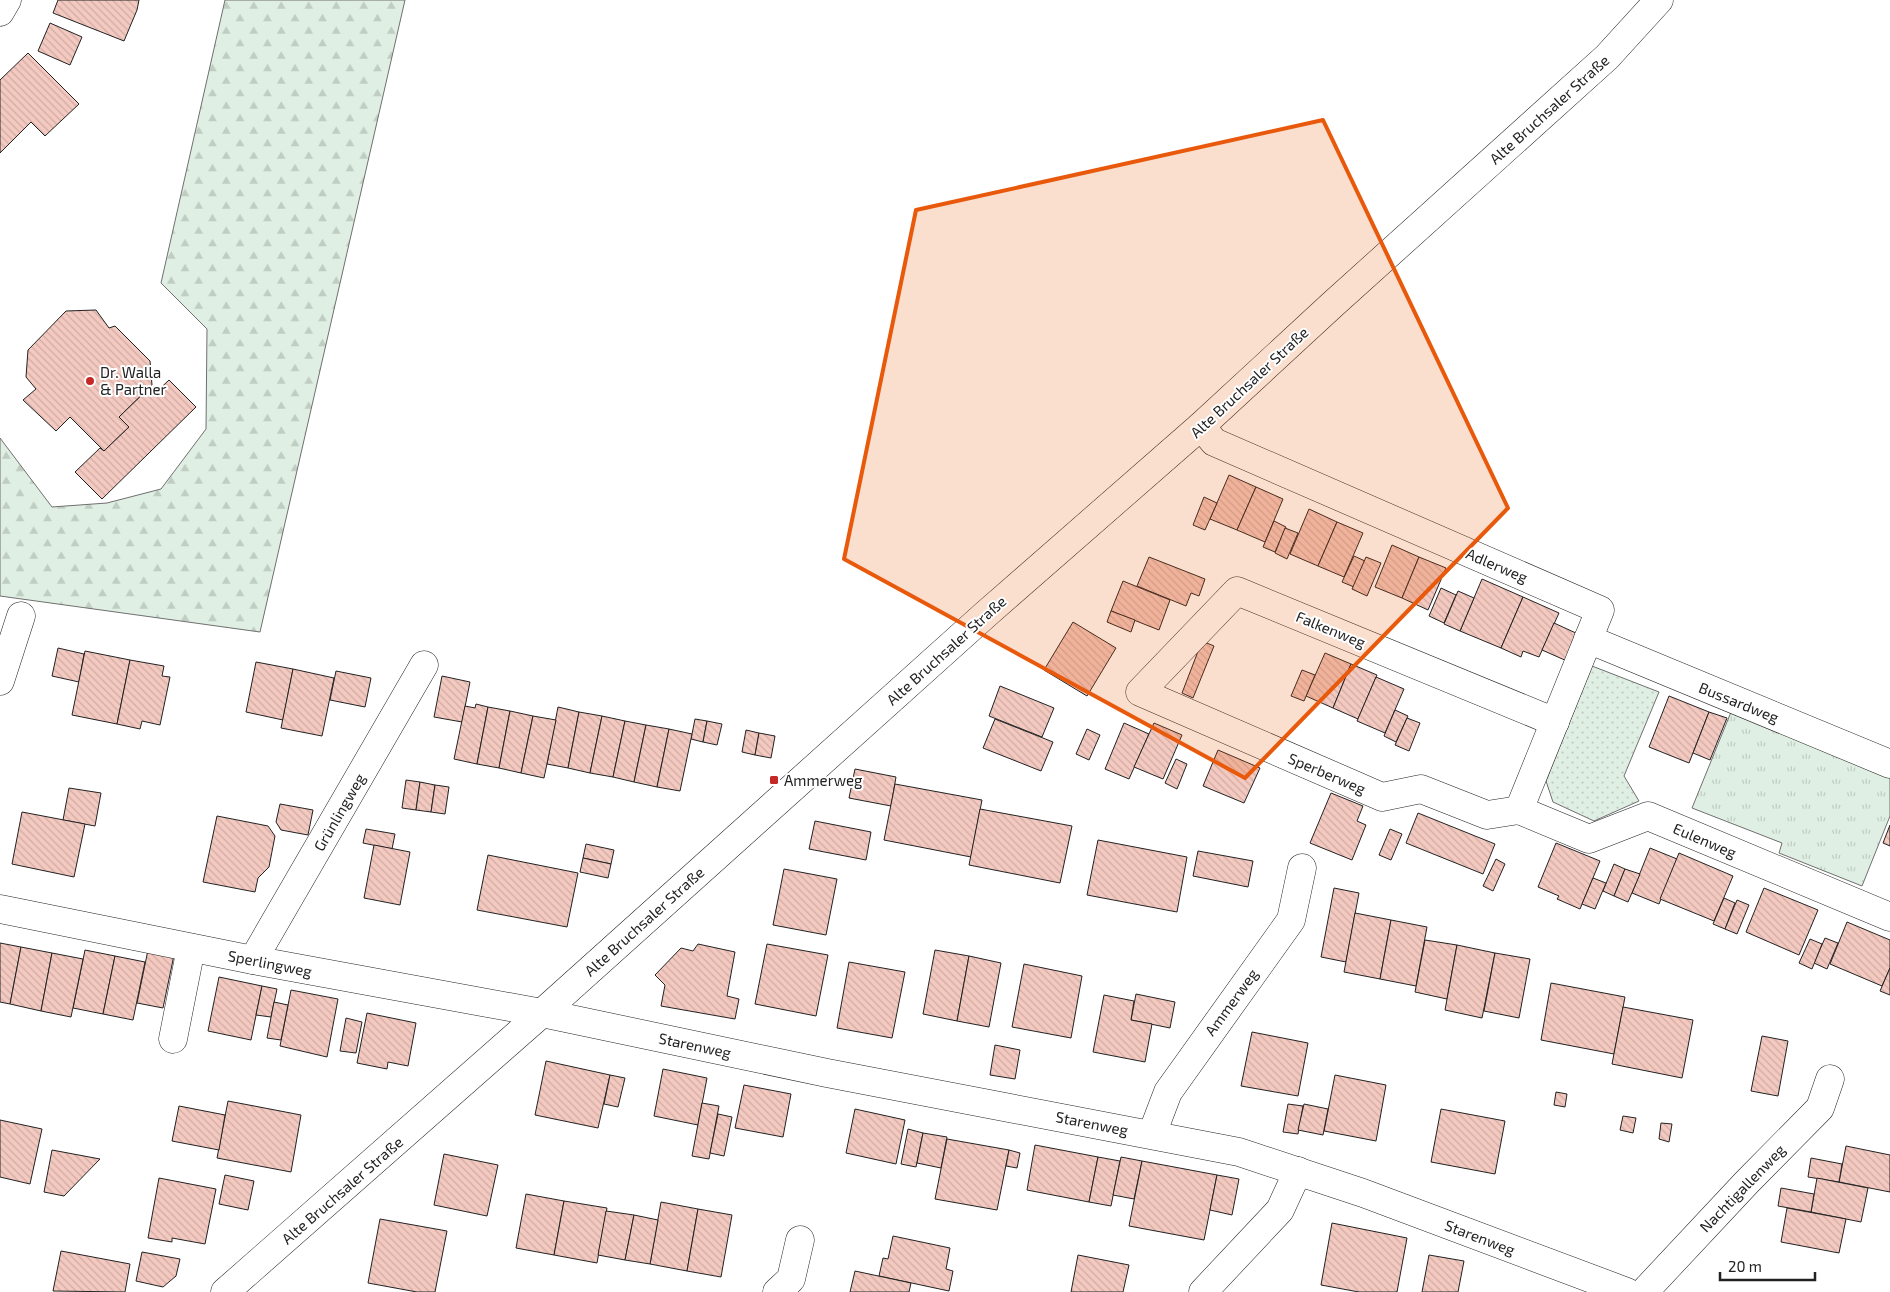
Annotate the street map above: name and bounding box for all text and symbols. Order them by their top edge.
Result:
street label: Alte Bruchsaler Straße [1486,51,1612,167]
street label: Alte Bruchsaler Straße [1186,323,1312,441]
place label: Dr. Walla & Partner [100,363,166,398]
marker: Dr. Walla & Partner [84,375,96,387]
street label: Adlerweg [1463,544,1531,586]
street label: Alte Bruchsaler Straße [883,592,1009,708]
street label: Falkenweg [1294,607,1369,651]
street label: Bussardweg [1696,678,1782,726]
street label: Sperberweg [1285,749,1369,798]
street label: Grünlingweg [310,769,369,854]
place label: Ammerweg [784,771,863,789]
marker: Ammerweg [768,774,780,786]
street label: Eulenweg [1671,819,1740,862]
street label: Alte Bruchsaler Straße [581,863,707,979]
street label: Sperlingweg [226,946,314,980]
street label: Ammerweg [1201,964,1262,1039]
street label: Starenweg [657,1029,733,1062]
street label: Starenweg [1054,1107,1130,1139]
street label: Alte Bruchsaler Straße [278,1132,406,1248]
street label: Nachtigallenweg [1695,1140,1789,1236]
street label: Starenweg [1442,1215,1518,1259]
scale bar [1720,1250,1815,1282]
text: 20 m [1728,1257,1762,1275]

